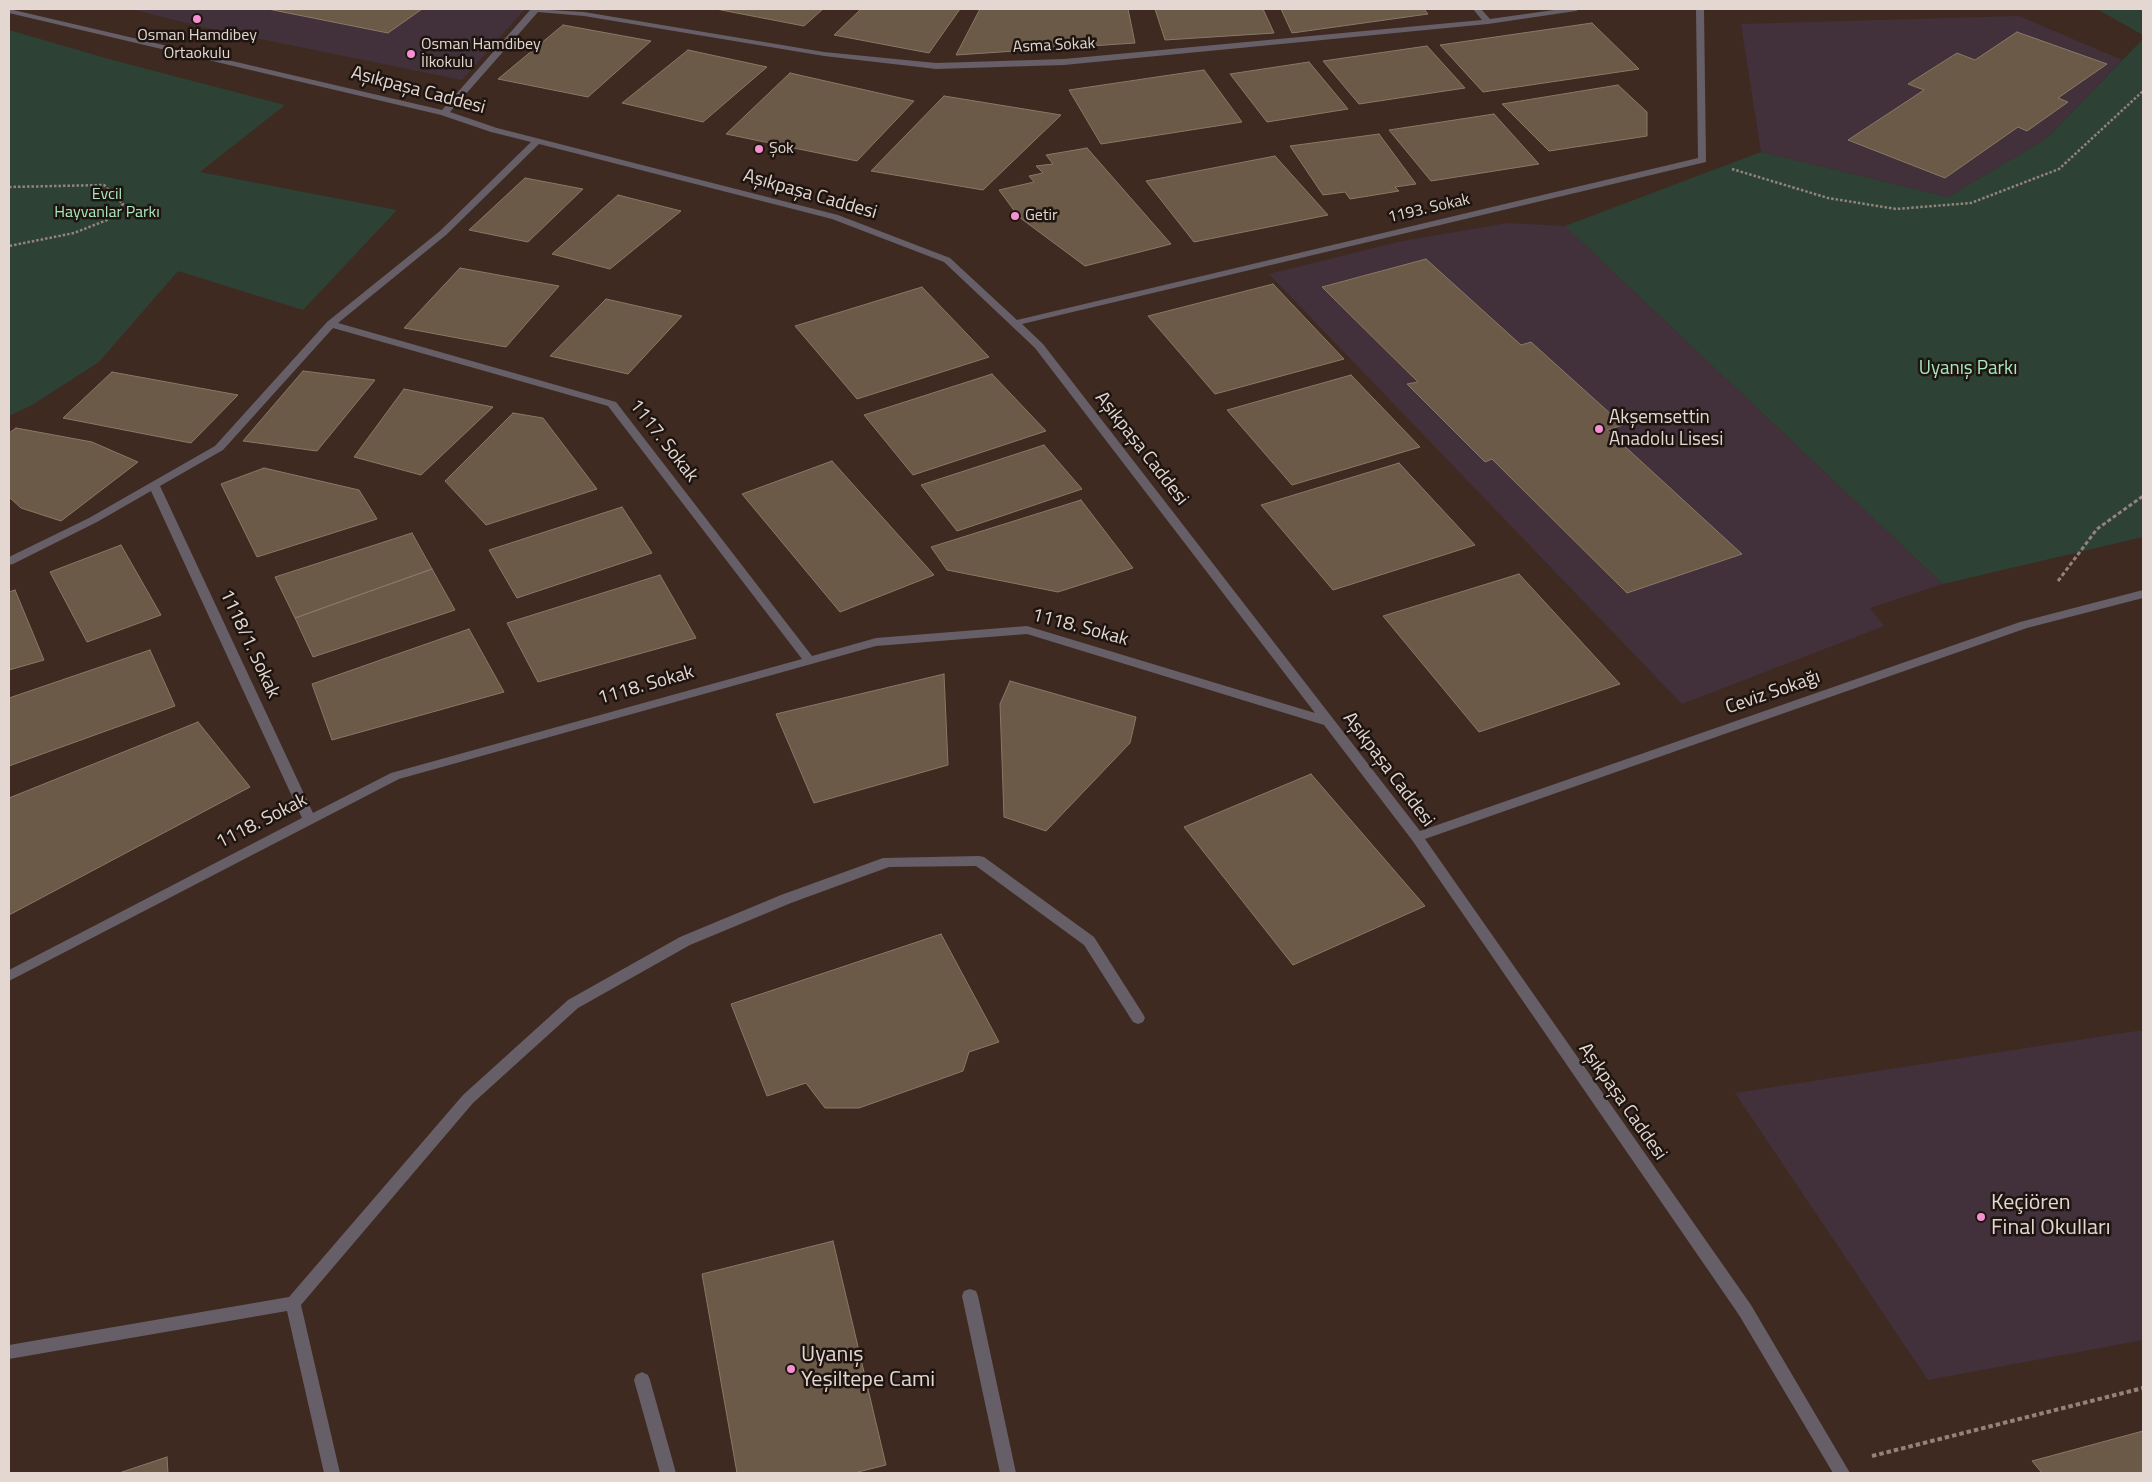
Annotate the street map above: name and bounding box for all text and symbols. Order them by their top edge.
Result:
marker: Osman Hamdibey Ortaokulu [191,13,203,25]
place label: Osman Hamdibey Ortaokulu [137,26,257,64]
street label: Asma Sokak [1012,34,1096,58]
place label: Osman Hamdibey İlkokulu [421,35,541,73]
marker: Osman Hamdibey İlkokulu [405,48,417,60]
street label: Aşıkpaşa Caddesi [348,62,488,120]
place label: Şok [769,139,794,159]
marker: Şok [753,143,765,155]
street label: Aşıkpaşa Caddesi [741,165,879,225]
park label: Evcil Hayvanlar Parkı [54,185,160,223]
street label: 1193. Sokak [1386,190,1472,228]
place label: Getir [1025,206,1058,226]
marker: Getir [1009,210,1021,222]
park label: Uyanış Parkı [1919,358,2017,380]
street label: Aşıkpaşa Caddesi [1090,388,1192,510]
street label: 1117. Sokak [624,395,702,487]
place label: Akşemsettin Anadolu Lisesi [1609,407,1723,451]
marker: Akşemsettin Anadolu Lisesi [1593,423,1605,435]
street label: 1118/1. Sokak [214,586,284,702]
street label: 1118. Sokak [1029,604,1131,652]
street label: 1118. Sokak [595,661,697,711]
street label: Ceviz Sokağı [1723,666,1823,720]
street label: Aşıkpaşa Caddesi [1337,708,1439,832]
street label: 1118. Sokak [213,789,311,855]
street label: Aşıkpaşa Caddesi [1573,1039,1671,1165]
place label: Keçiören Final Okulları [1991,1191,2111,1242]
marker: Keçiören Final Okulları [1975,1211,1987,1223]
place label: Uyanış Yeşiltepe Cami [801,1343,935,1394]
marker: Uyanış Yeşiltepe Cami [785,1363,797,1375]

